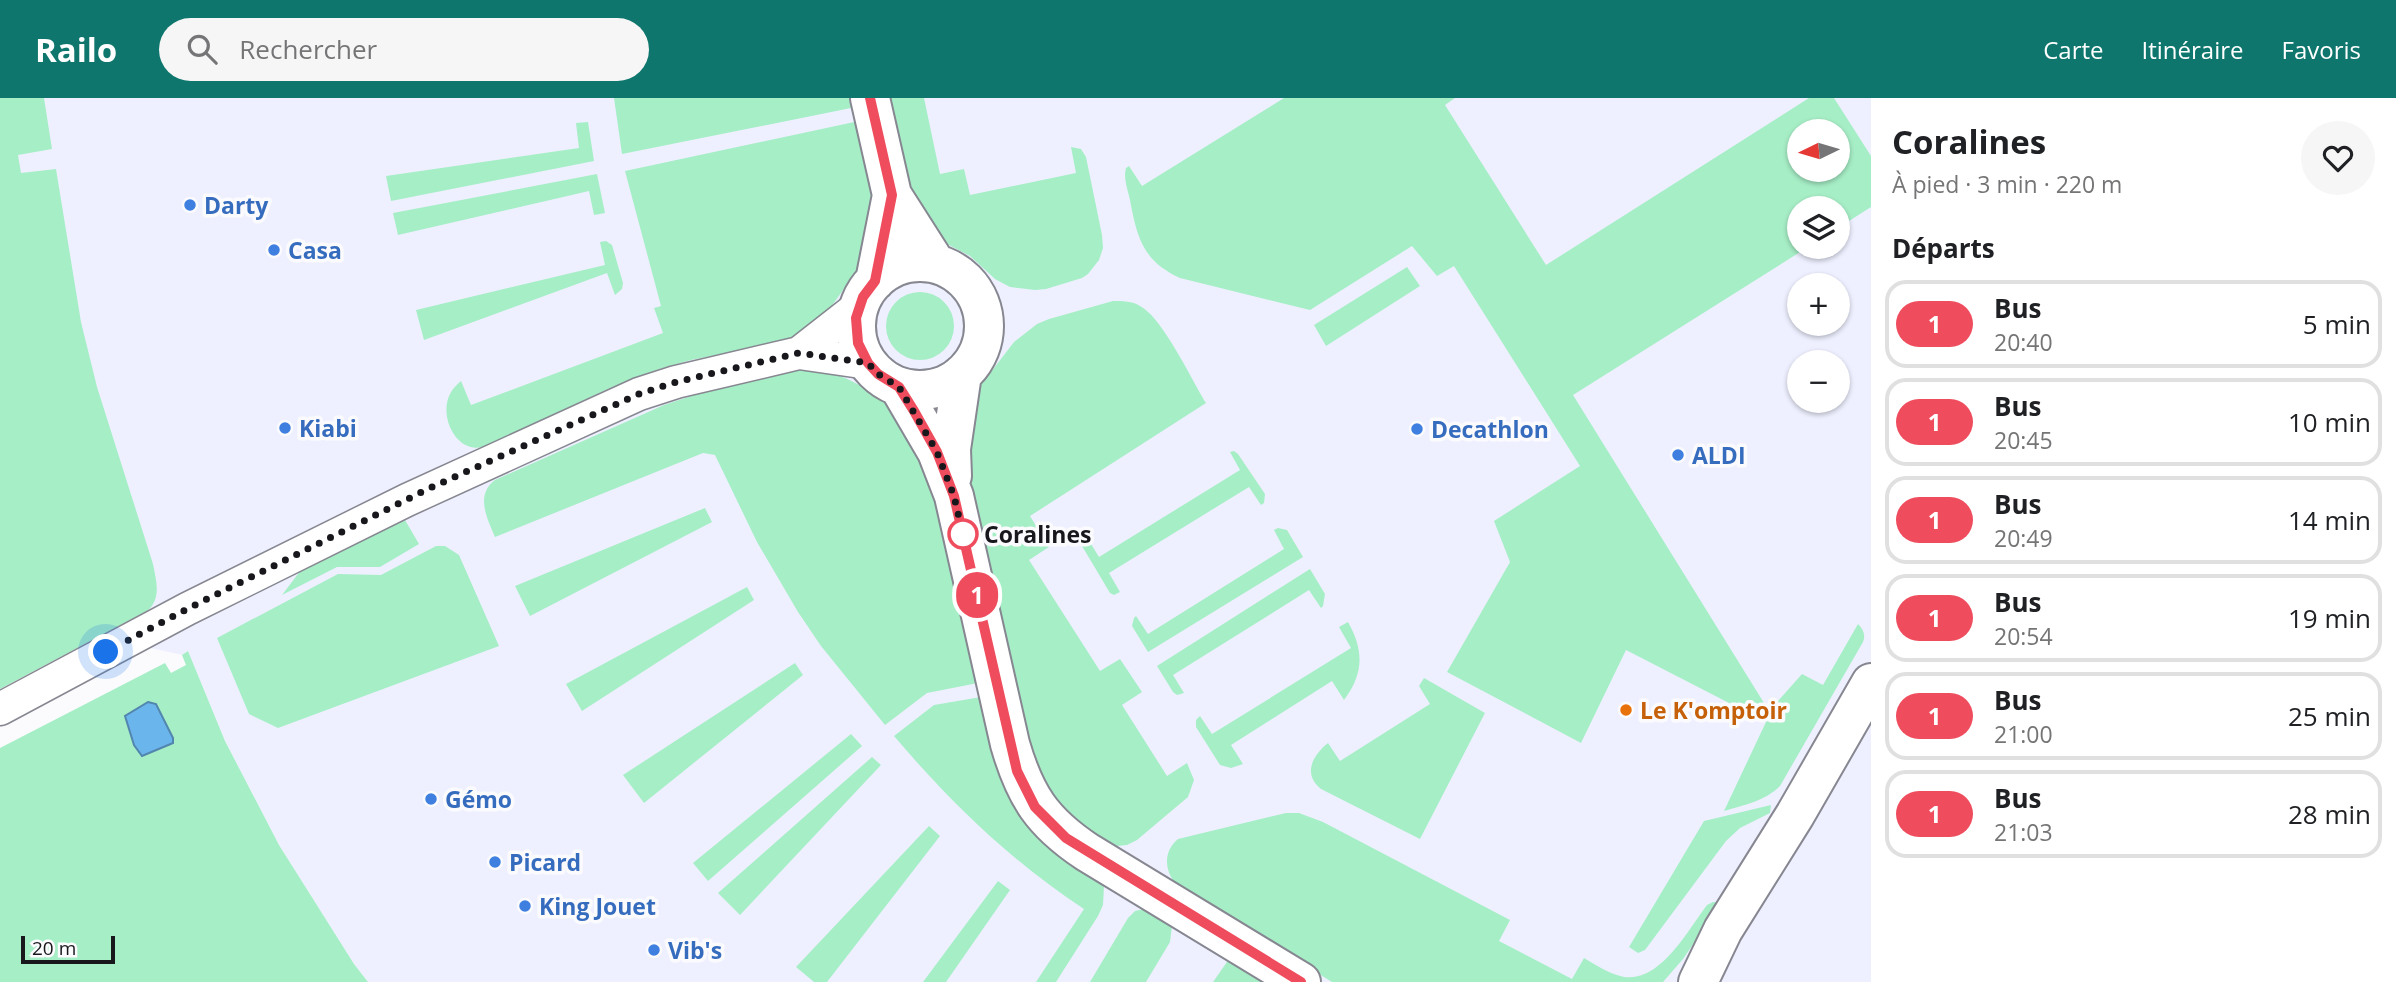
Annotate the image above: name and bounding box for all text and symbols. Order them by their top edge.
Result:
search box [159,18,649,81]
text: Railo [35,27,117,72]
icon: search [183,30,221,68]
text: Rechercher [239,31,377,67]
text: Carte [2043,33,2104,66]
text: Itinéraire [2142,33,2244,66]
text: Favoris [2282,33,2361,66]
north arrow [1787,119,1850,182]
map controls [1787,119,1850,413]
text: Coralines [1892,119,2046,164]
button: heart [2301,121,2375,195]
text: À pied · 3 min · 220 m [1892,168,2122,200]
place label: Darty [204,189,269,221]
button: layers [1787,196,1850,259]
marker: Darty [182,197,198,213]
text: Départs [1892,230,1995,266]
place label: Casa [288,234,342,266]
marker: Casa [266,242,282,258]
button: + [1787,273,1850,336]
text: Bus [1994,290,2041,326]
text: 5 min [2303,306,2371,342]
text: 1 [1928,307,1941,340]
text: 20:40 [1994,326,2053,358]
button: − [1787,350,1850,413]
text: Bus [1994,388,2041,424]
text: 10 min [2288,404,2371,440]
text: 1 [1928,405,1941,438]
place label: Kiabi [299,412,357,444]
place label: Decathlon [1431,413,1549,445]
marker: Kiabi [277,420,293,436]
marker: Decathlon [1409,421,1425,437]
text: 20:45 [1994,424,2053,456]
place label: ALDI [1692,439,1746,471]
marker: ALDI [1670,447,1686,463]
text: Bus [1994,486,2041,522]
text: 14 min [2288,502,2371,538]
text: 1 [1928,503,1941,536]
place label: Coralines [984,518,1091,550]
marker: Coralines [948,519,978,549]
text: 20:49 [1994,522,2053,554]
line badge: 1 [954,572,1000,618]
text: 1 [970,578,984,611]
text: Bus [1994,584,2041,620]
text: 19 min [2288,600,2371,636]
text: 1 [1928,601,1941,634]
text: 20:54 [1994,620,2053,652]
your location [88,634,123,669]
text: Bus [1994,682,2041,718]
place label: Le K'omptoir [1640,694,1787,726]
text: 25 min [2288,698,2371,734]
text: 1 [1928,699,1941,732]
marker: Le K'omptoir [1618,702,1634,718]
text: 21:00 [1994,718,2053,750]
text: Bus [1994,780,2041,816]
place label: Gémo [445,783,512,815]
marker: Gémo [423,791,439,807]
text: 28 min [2288,796,2371,832]
text: 1 [1928,797,1941,830]
text: 21:03 [1994,816,2053,848]
place label: Picard [509,846,581,878]
marker: Picard [487,854,503,870]
place label: King Jouet [539,890,656,922]
marker: King Jouet [517,898,533,914]
scale bar [21,933,116,965]
place label: Vib's [668,934,722,966]
text: 20 m [32,935,76,961]
marker: Vib's [646,942,662,958]

